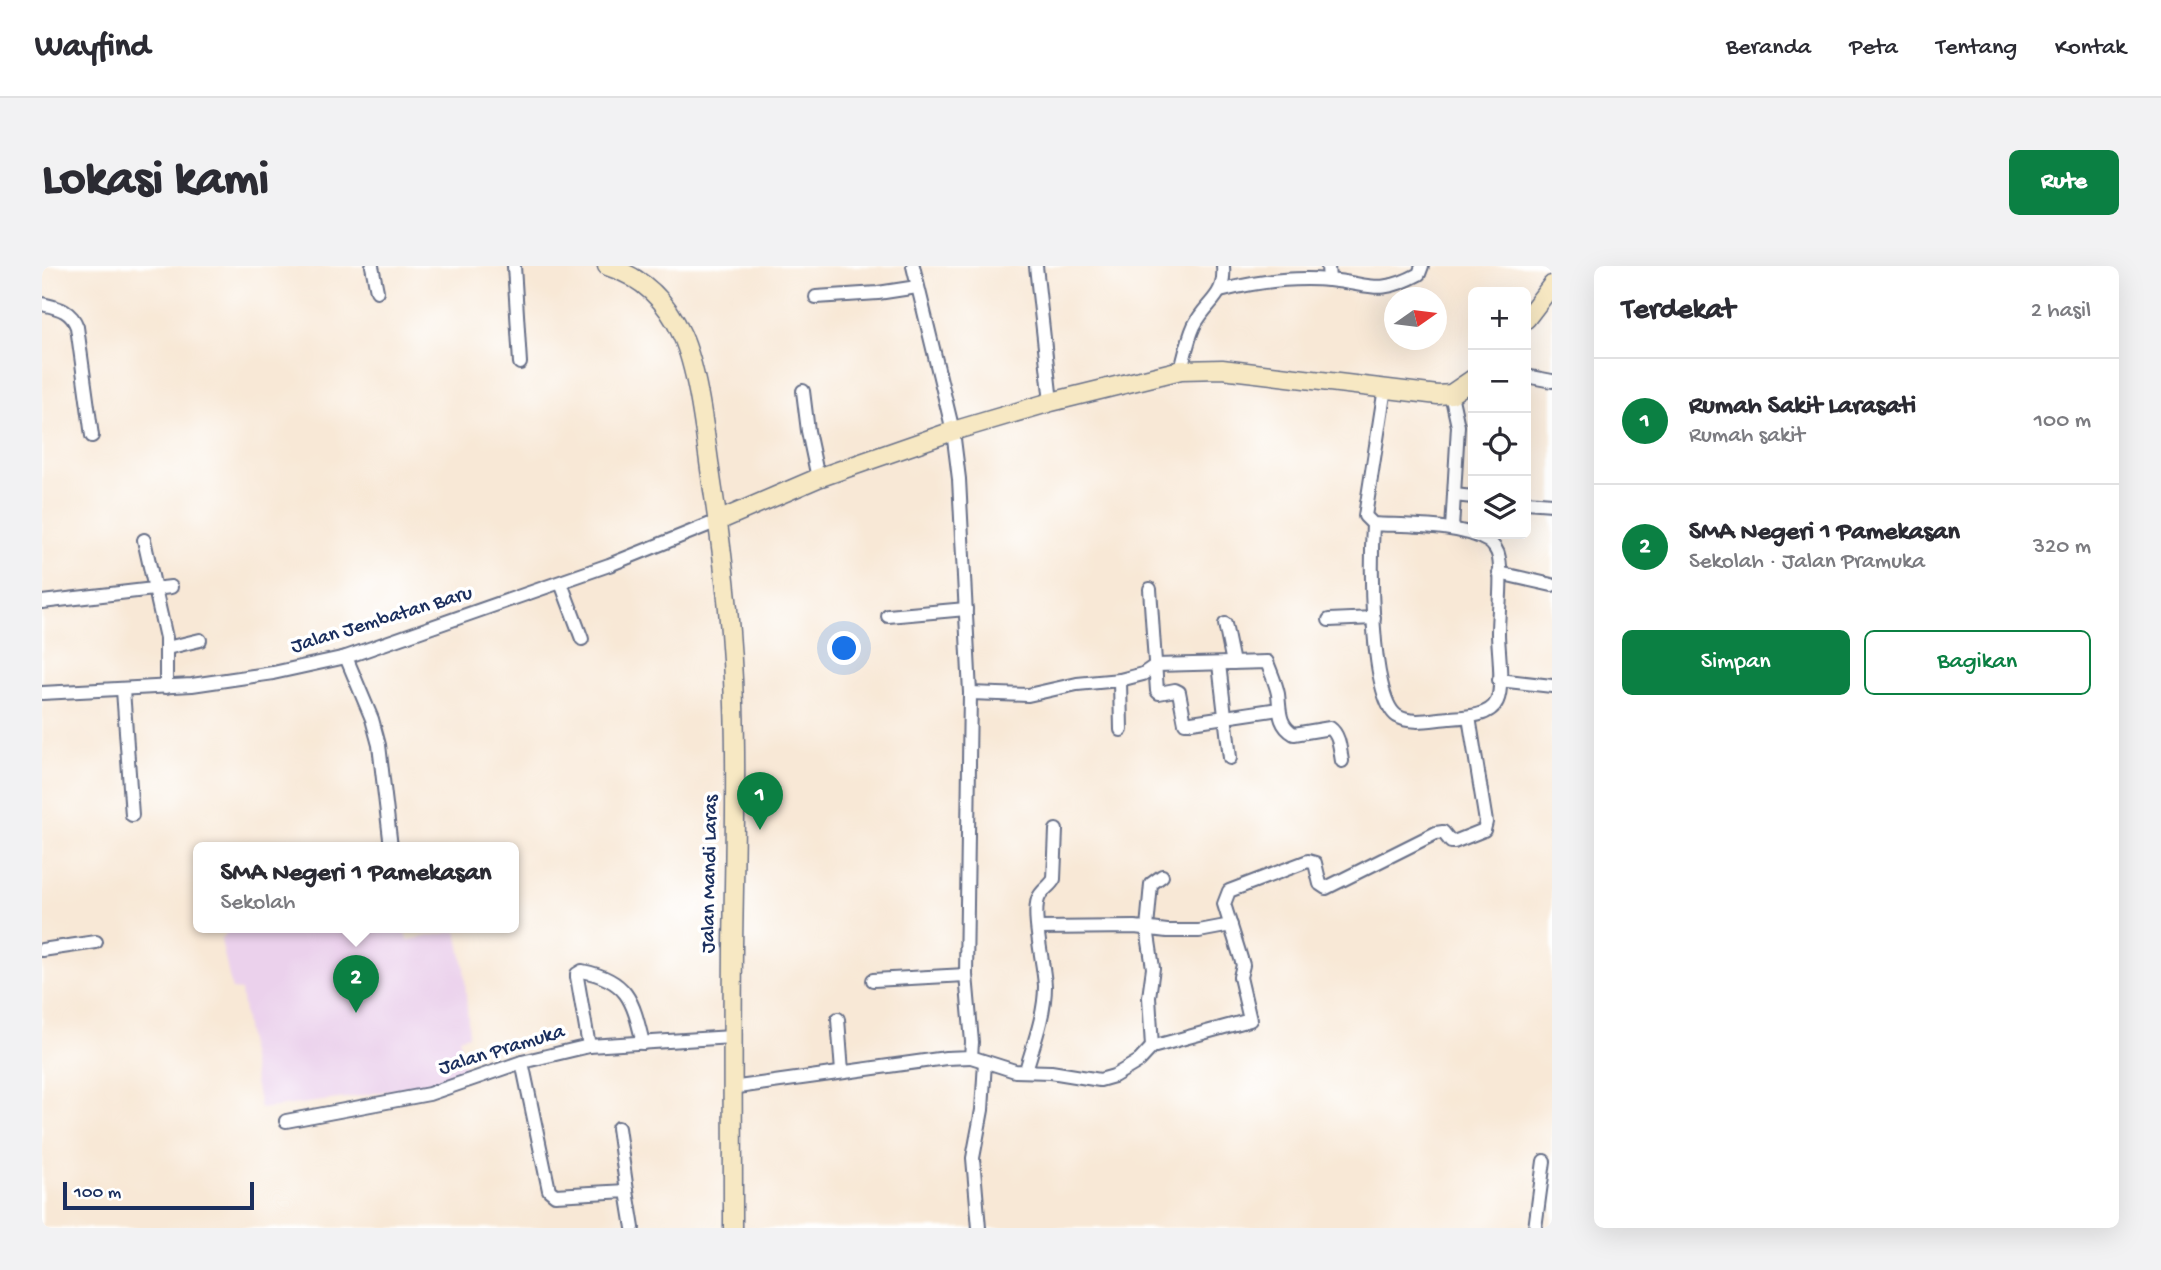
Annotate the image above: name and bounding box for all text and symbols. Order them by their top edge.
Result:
text: Wayfind [35,29,150,67]
text: Beranda [1726,34,1811,63]
text: Peta [1849,34,1898,63]
text: Tentang [1936,34,2017,63]
text: Kontak [2055,34,2126,63]
button: Rute [2009,150,2119,215]
text: Lokasi kami [42,153,269,211]
north arrow [1384,287,1447,350]
map controls [1468,287,1531,539]
button: + [1468,287,1531,350]
text: Terdekat [1622,294,1735,329]
text: 2 hasil [2031,298,2091,325]
button: − [1468,350,1531,413]
text: Rumah Sakit Larasati [1689,392,1916,423]
text: 1 [1640,408,1650,435]
text: 100 m [2034,408,2091,435]
button: locate [1468,413,1531,476]
text: Rumah sakit [1689,423,1805,450]
button: layers [1468,476,1531,539]
text: SMA Negeri 1 Pamekasan [1689,518,1960,549]
text: 2 [1639,534,1651,561]
text: 320 m [2033,534,2091,561]
text: Sekolah · Jalan Pramuka [1689,549,1925,576]
street label: Jalan Jembatan Baru [288,581,476,661]
button: Simpan [1622,630,1850,695]
button: Bagikan [1864,630,2091,695]
your location [827,631,861,665]
pin: 1 [737,772,783,830]
street label: Jalan Mandi Laras [697,793,725,953]
popup [193,842,519,933]
text: SMA Negeri 1 Pamekasan [221,859,491,890]
text: Sekolah [221,890,295,917]
pin: 2 [333,955,379,1013]
street label: Jalan Pramuka [436,1020,569,1082]
scale bar [63,1179,254,1211]
text: 100 m [74,1182,121,1205]

